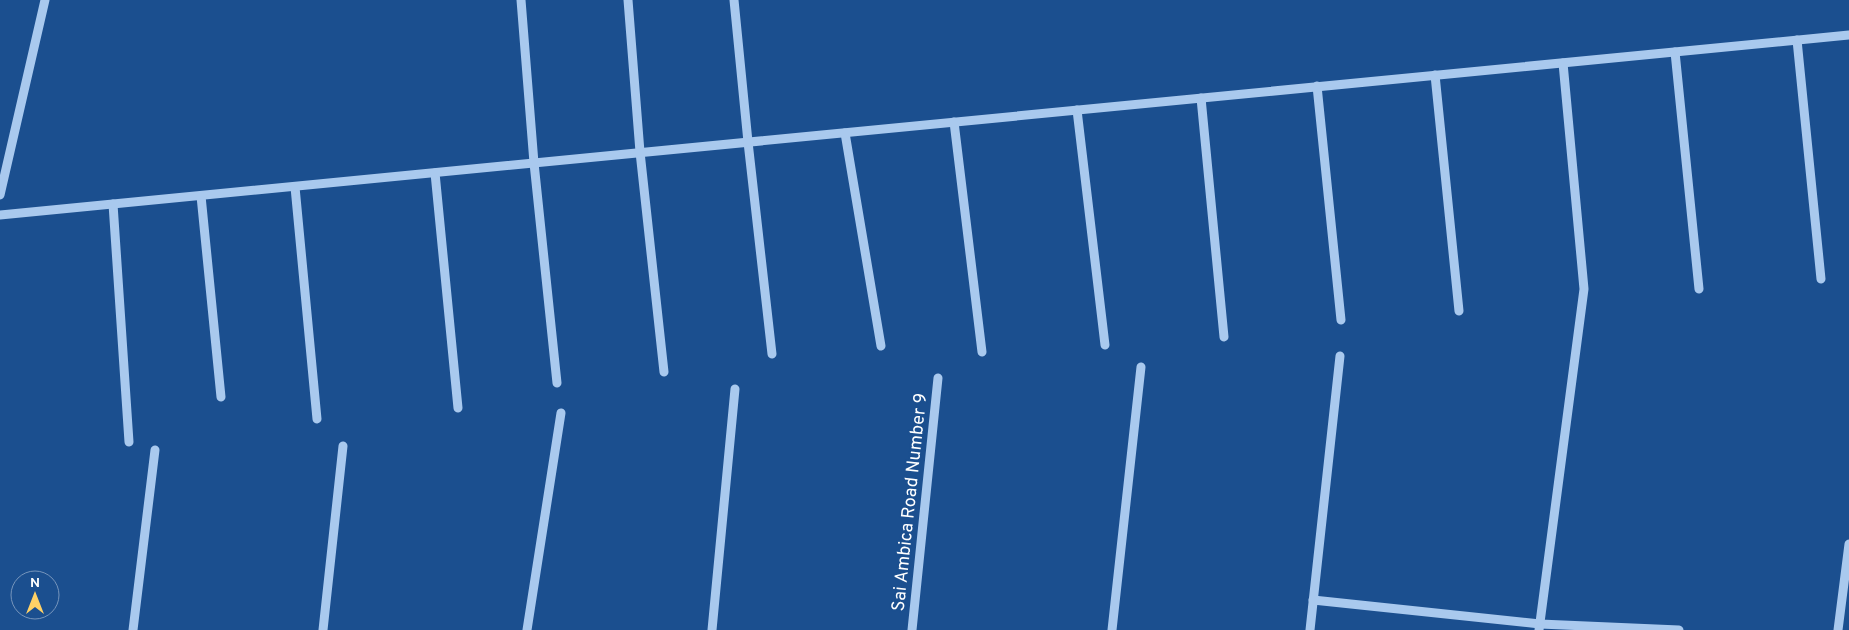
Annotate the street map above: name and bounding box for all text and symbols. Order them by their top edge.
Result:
street label: Sai Ambica Road Number 9 [888,392,933,612]
north arrow [10,570,60,620]
text: N [30,575,40,592]

